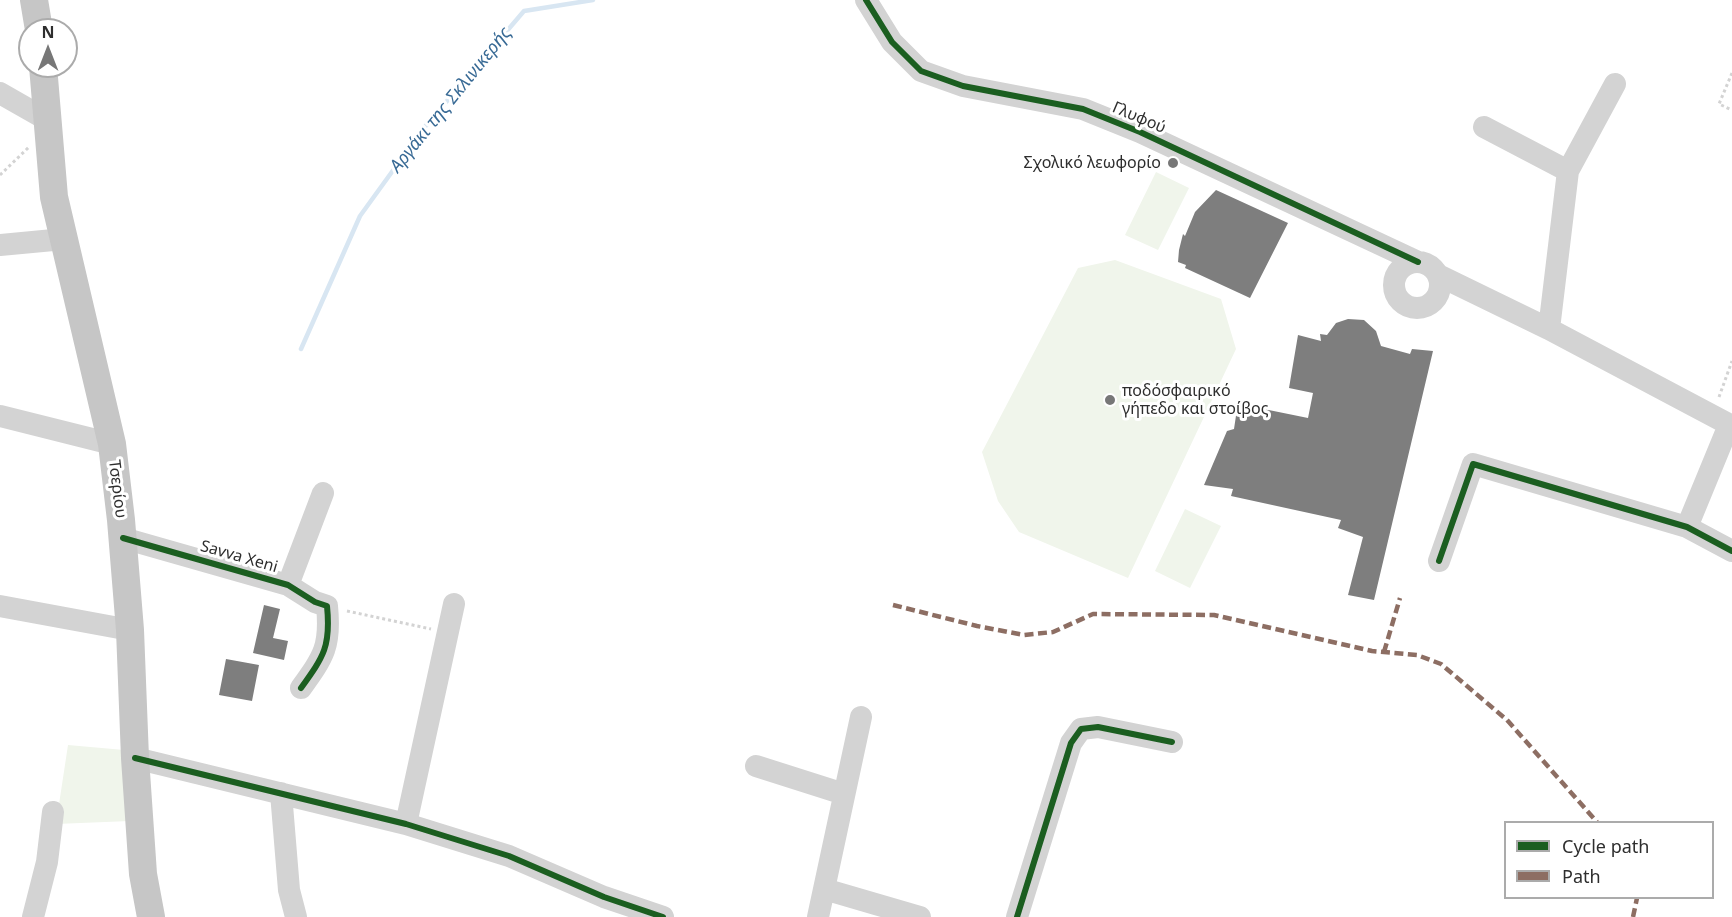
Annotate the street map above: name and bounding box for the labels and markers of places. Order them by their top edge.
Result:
place label: Σχολικό λεωφορίο [1023,153,1161,173]
marker: Σχολικό λεωφορίο [1166,156,1180,170]
place label: ποδόσφαιρικό γήπεδο και στοίβος [1122,381,1268,419]
marker: ποδόσφαιρικό γήπεδο και στοίβος [1103,393,1117,407]

